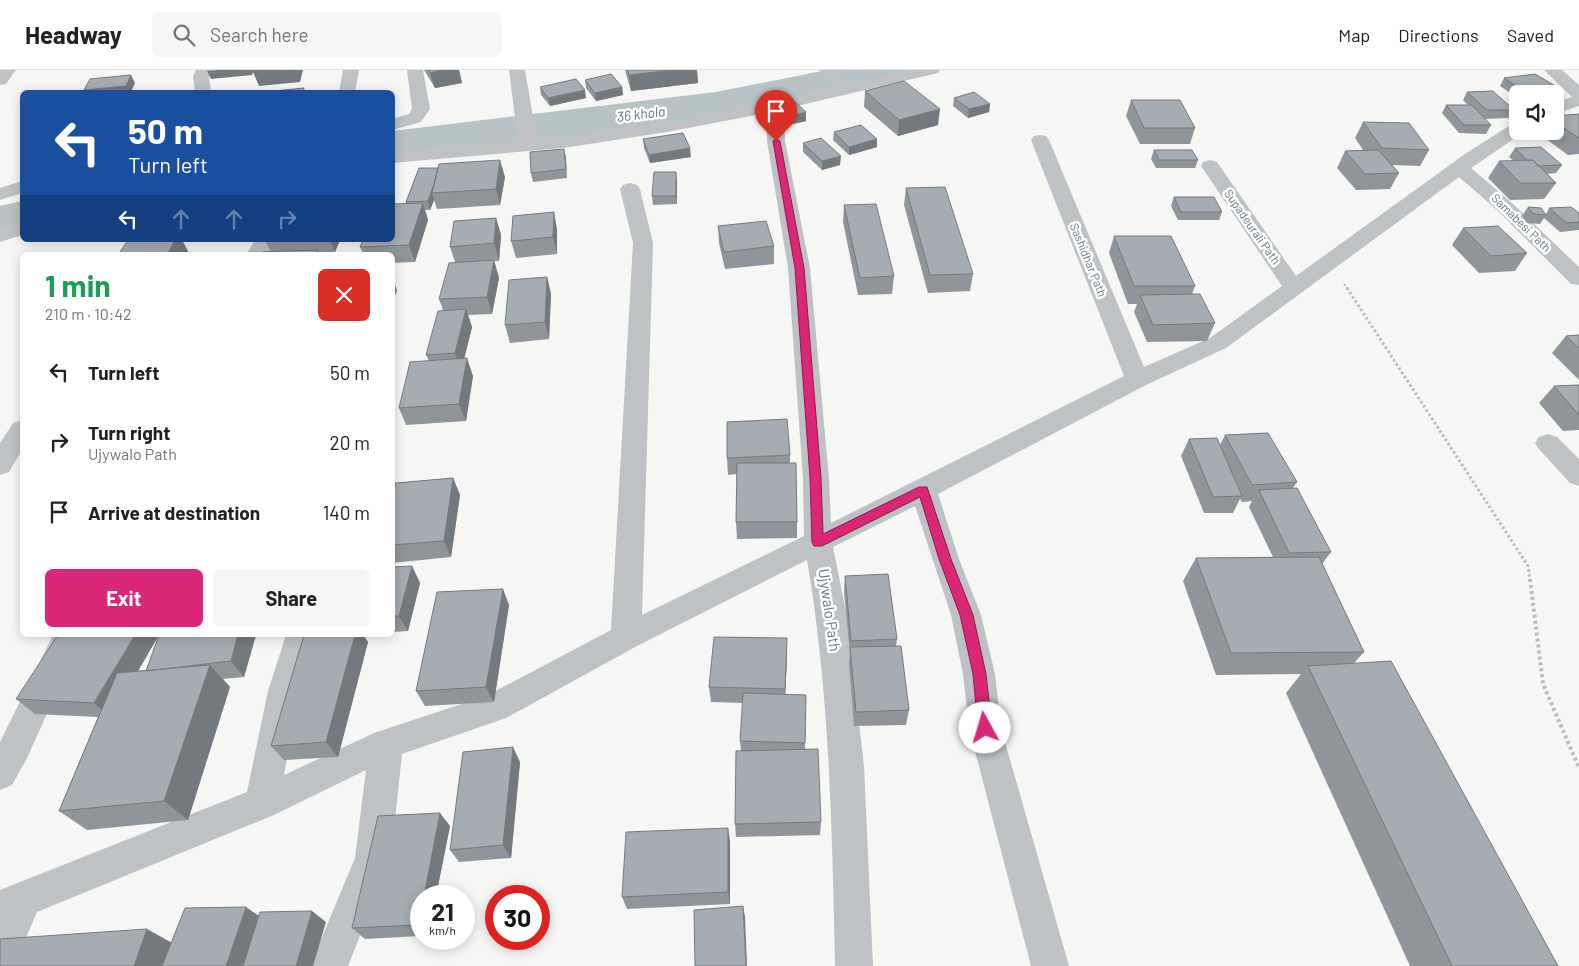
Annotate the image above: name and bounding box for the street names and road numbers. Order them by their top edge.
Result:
street label: Supadeurali Path [1222,186,1284,267]
street label: Samabesi Path [1489,190,1554,254]
street label: Sashidhar Path [1068,221,1110,299]
street label: Ujywalo Path [815,567,845,652]

